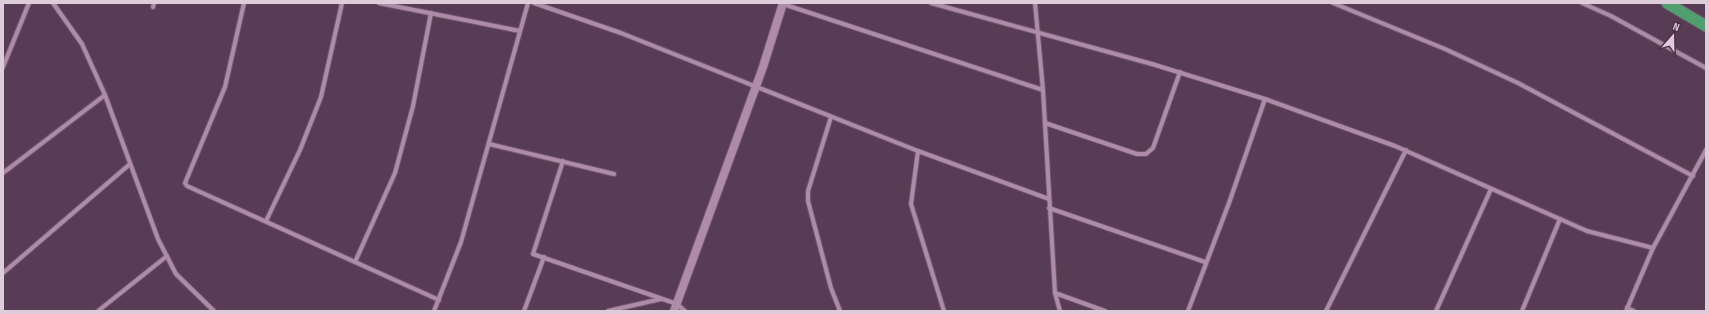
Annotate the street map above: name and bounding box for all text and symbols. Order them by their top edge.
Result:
north arrow [1653,16,1693,56]
text: N [1671,20,1681,34]

